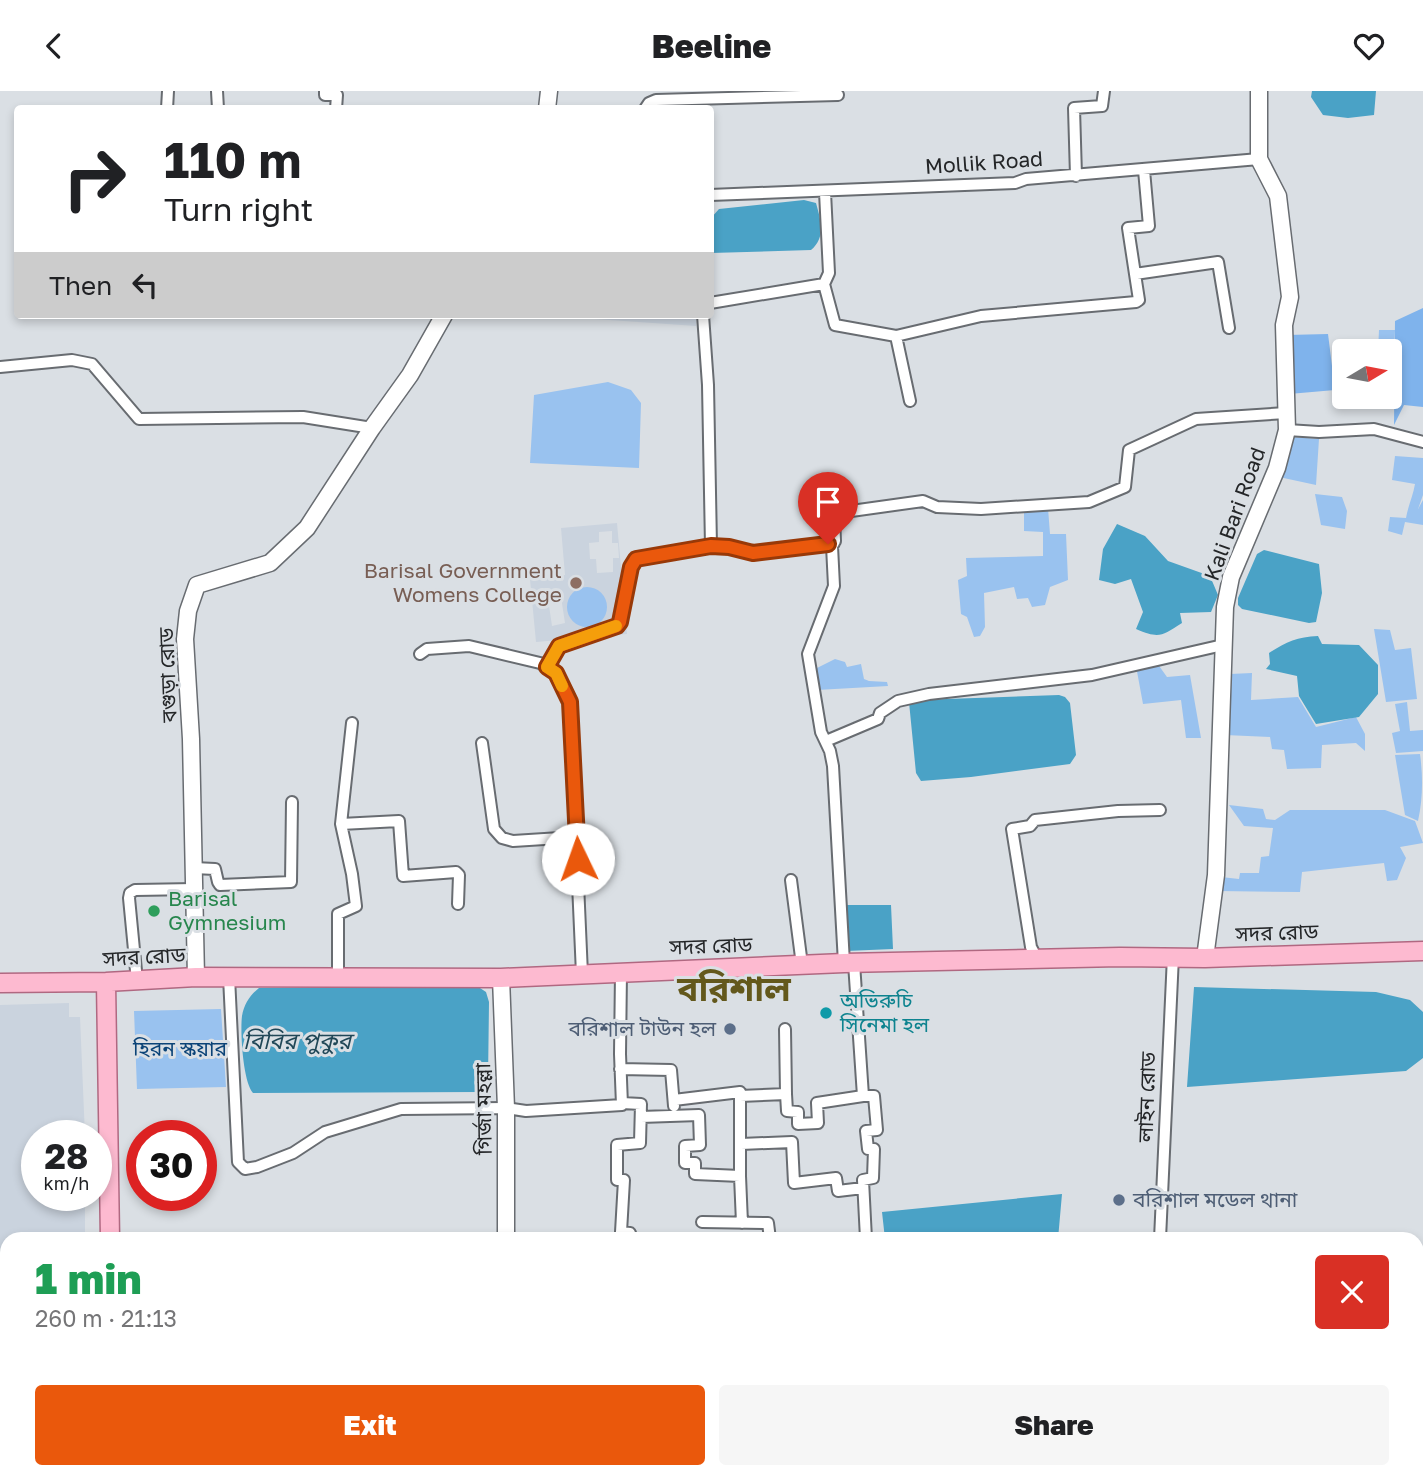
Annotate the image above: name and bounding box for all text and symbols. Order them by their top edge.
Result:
icon: back [35,27,73,65]
text: Beeline [652,27,771,65]
icon: heart [1350,27,1388,65]
text: 110 m [164,130,301,189]
icon: right [49,133,140,224]
street label: Mollik Road [924,145,1044,179]
text: Turn right [164,190,313,228]
icon: left [126,266,164,304]
text: Then [49,270,112,301]
north arrow [1332,339,1402,409]
map controls [1332,339,1402,409]
street label: Kali Bari Road [1198,443,1270,584]
pin [798,472,858,544]
icon: arrive [809,483,847,521]
place label: Barisal Government Womens College [364,557,562,607]
marker: Barisal Government Womens College [568,575,584,591]
street label: বগুড়া রোড [152,626,182,724]
position arrow [541,822,615,896]
place label: Barisal Gymnesium [168,885,286,935]
marker: Barisal Gymnesium [146,903,162,919]
street label: সদর রোড [1234,918,1320,946]
street label: সদর রোড [668,931,754,959]
street label: সদর রোড [101,941,187,971]
district label: বরিশাল [676,967,791,1009]
place label: অভিরুচি সিনেমা হল [839,987,930,1037]
marker: অভিরুচি সিনেমা হল [818,1005,834,1021]
place label: বরিশাল টাউন হল [567,1015,717,1041]
marker: বরিশাল টাউন হল [722,1021,738,1037]
water label: বিবির পুকুর [243,1026,355,1055]
park label: হিরন স্কয়ার [132,1035,228,1061]
street label: লাইন রোড [1131,1050,1161,1144]
street label: গির্জা মহল্লা [469,1063,497,1156]
speed limit sign: 30 [126,1120,217,1211]
text: 28 [45,1135,88,1177]
text: km/h [44,1172,89,1194]
place label: বরিশাল মডেল থানা [1132,1186,1298,1212]
marker: বরিশাল মডেল থানা [1111,1192,1127,1208]
text: 1 min [35,1253,142,1303]
button: close [1315,1255,1389,1329]
text: 260 m · 21:13 [35,1304,177,1332]
button: Exit [35,1385,705,1465]
button: Share [719,1385,1389,1465]

